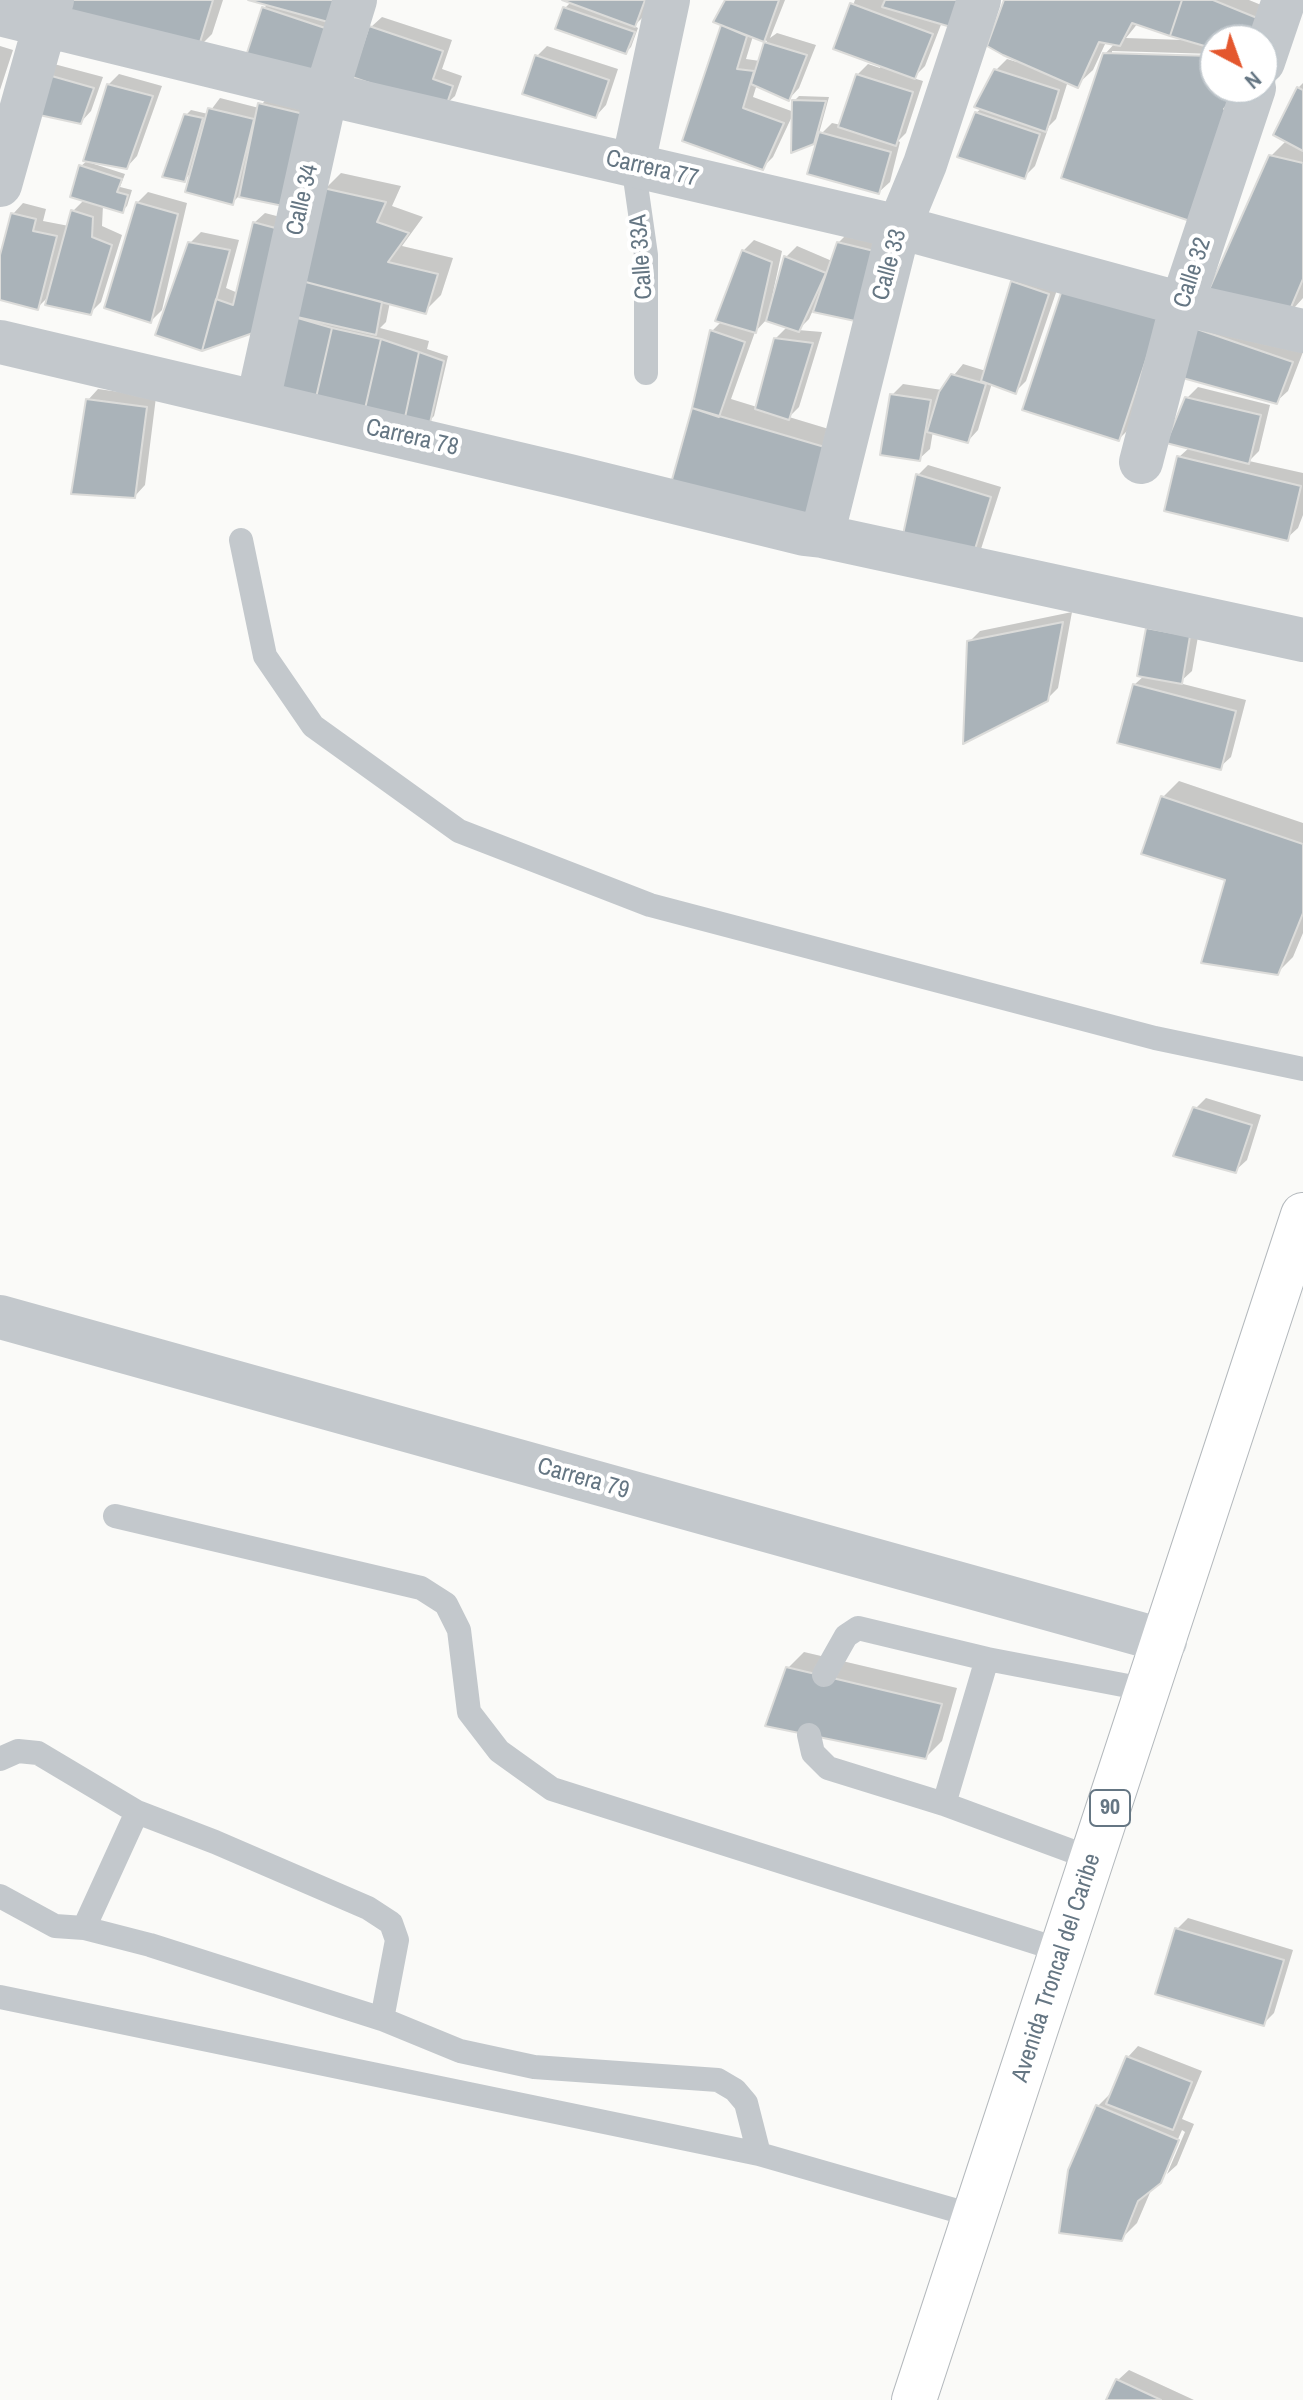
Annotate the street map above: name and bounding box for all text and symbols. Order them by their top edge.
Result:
north arrow [1199,24,1279,104]
text: N [1239,65,1268,96]
street label: Carrera 77 [603,144,701,194]
street label: Calle 34 [281,162,325,238]
street label: Calle 33A [625,213,659,301]
street label: Calle 33 [867,226,913,304]
street label: Calle 32 [1168,234,1218,312]
street label: Carrera 78 [363,413,461,463]
street label: Carrera 79 [534,1452,632,1506]
road number: 90 [1090,1790,1130,1826]
street label: Avenida Troncal del Caribe [1006,1850,1108,2086]

